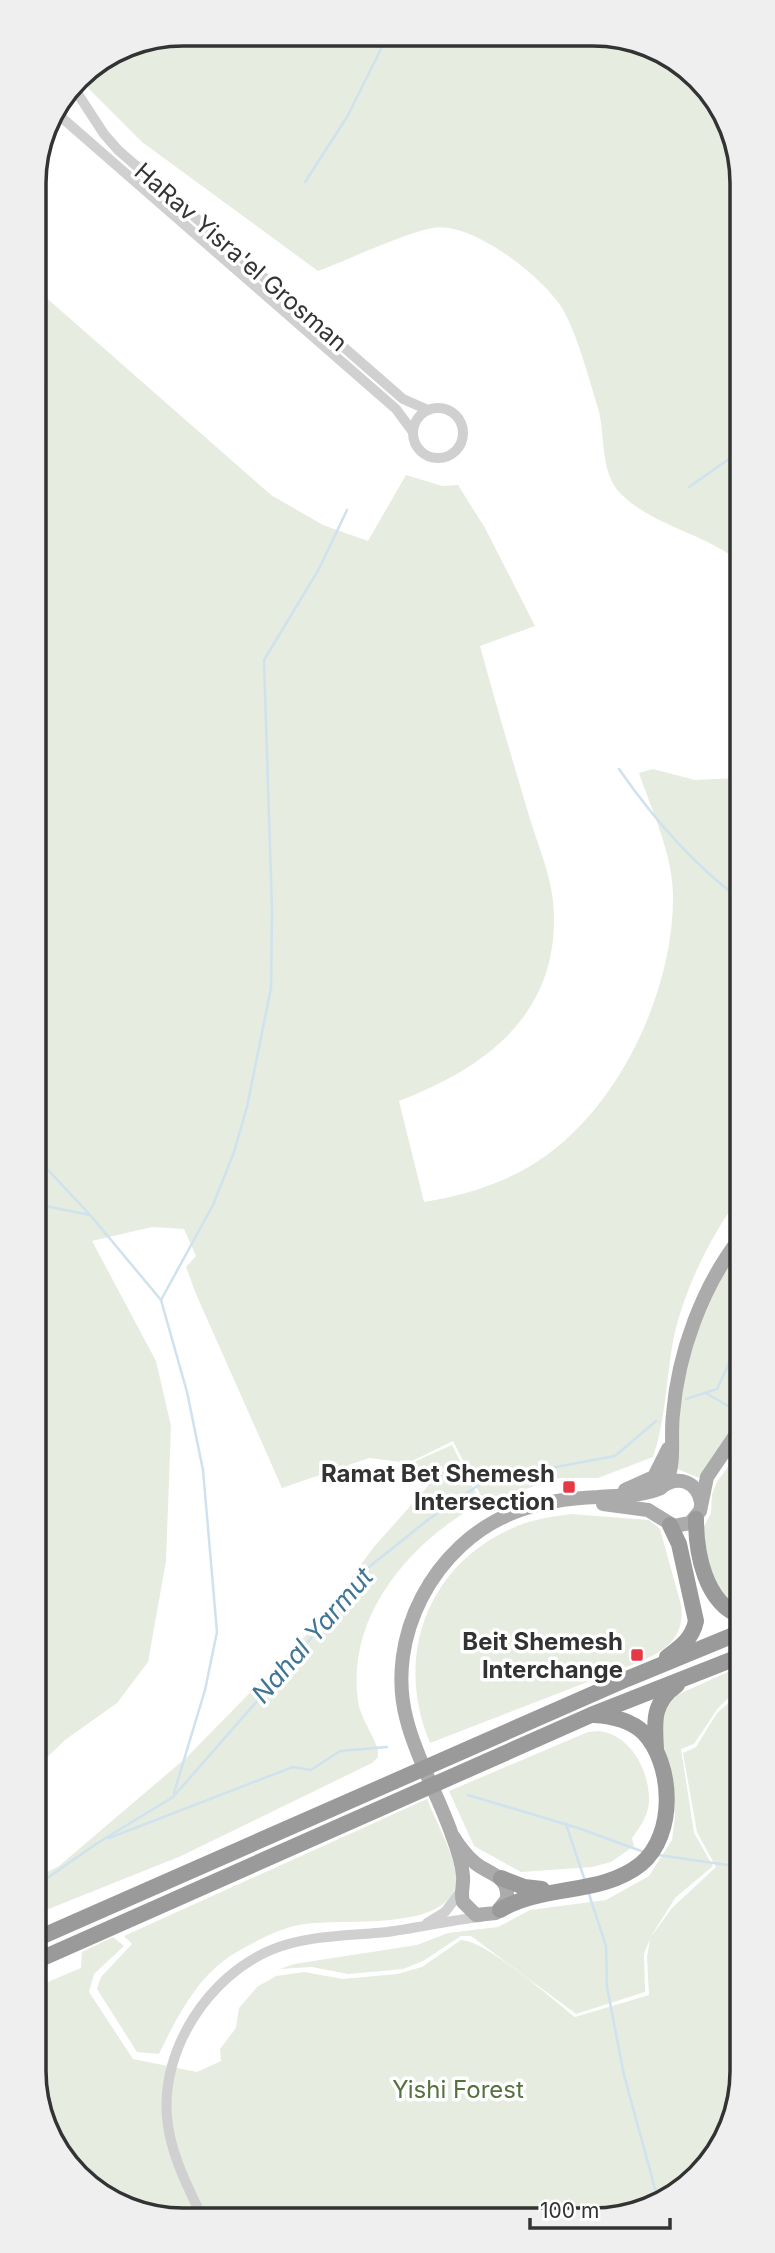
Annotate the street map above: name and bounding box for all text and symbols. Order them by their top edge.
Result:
street label: HaRav Yisra'el Grosman [129,157,353,357]
place label: Ramat Bet Shemesh Intersection [321,1459,555,1516]
marker: Ramat Bet Shemesh Intersection [561,1479,577,1495]
water label: Nahal Yarmut [245,1561,379,1709]
place label: Beit Shemesh Interchange [462,1627,623,1684]
marker: Beit Shemesh Interchange [629,1647,645,1663]
park label: Yishi Forest [392,2075,524,2104]
scale bar [530,2186,670,2230]
text: 100 m [540,2198,599,2223]

